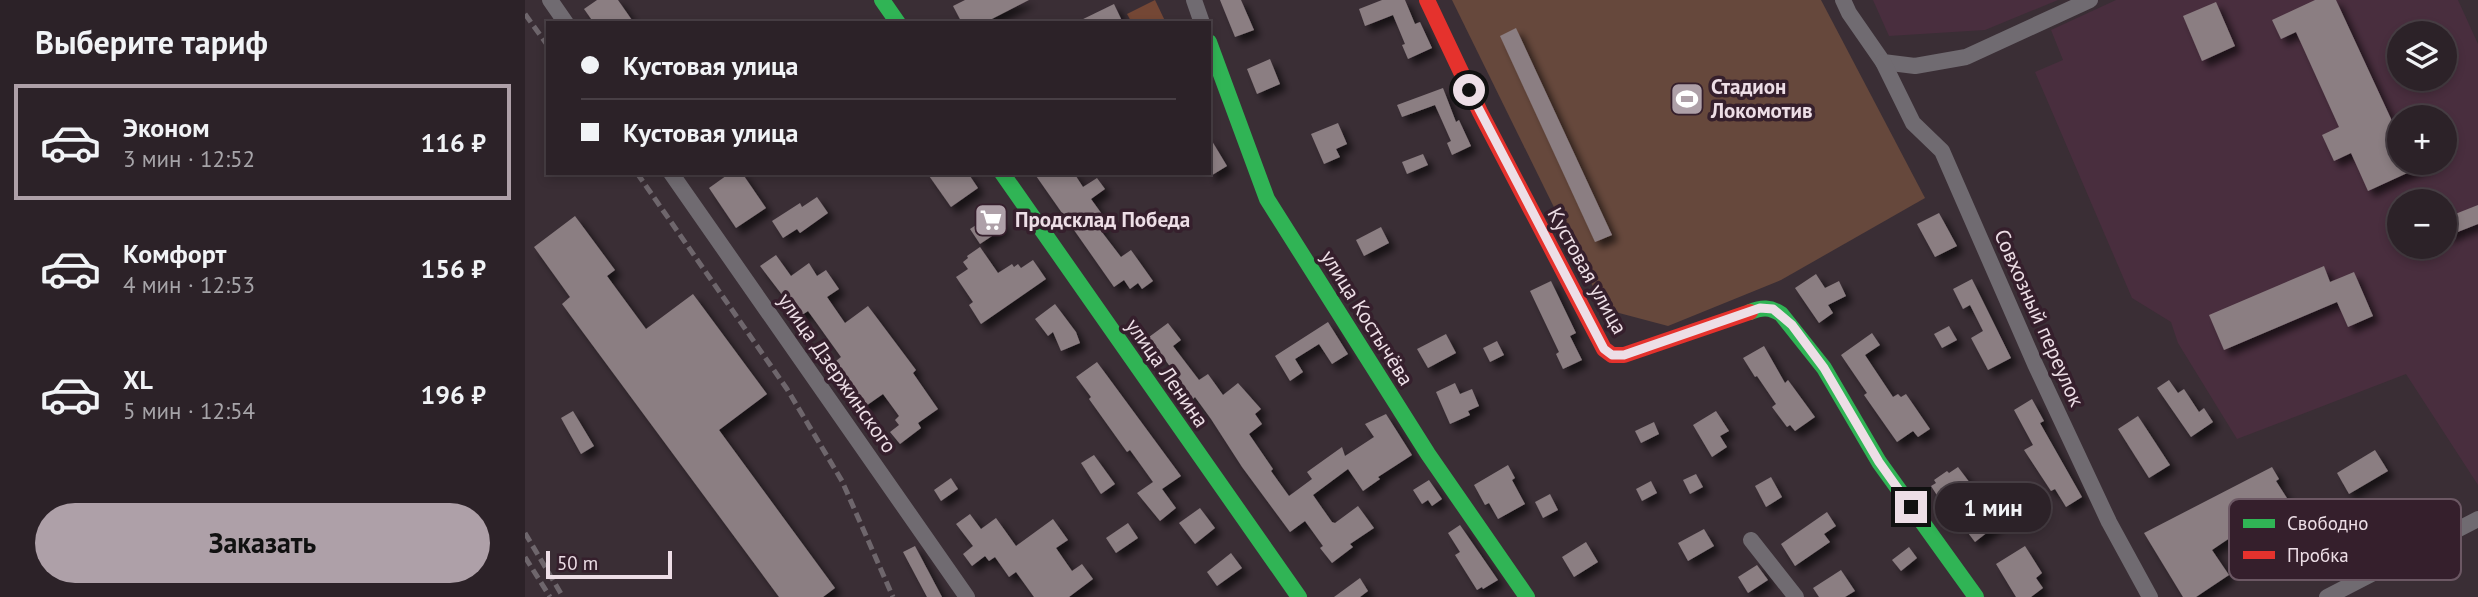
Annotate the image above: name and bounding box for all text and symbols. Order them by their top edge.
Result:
text: Выберите тариф [35,21,268,63]
map controls [2387,21,2457,259]
button: layers [2387,21,2457,91]
text: Кустовая улица [623,49,799,82]
place label: Стадион Локомотив [1710,73,1813,124]
route start [1453,74,1485,106]
sports icon: Стадион Локомотив [1668,80,1706,118]
button: + [2387,105,2457,175]
icon: car [39,111,102,174]
text: Эконом [123,111,210,144]
text: Кустовая улица [623,116,799,149]
text: 116 ₽ [420,126,486,159]
text: 3 мин · 12:52 [123,144,255,173]
button: − [2387,189,2457,259]
supermarket icon: Продсклад Победа [972,201,1010,239]
street label: Кустовая улица [1541,203,1633,339]
place label: Продсклад Победа [1015,206,1190,233]
street label: Совхозный переулок [1988,225,2091,411]
icon: car [39,237,102,300]
text: Комфорт [123,237,226,270]
street label: улица Костычёва [1315,245,1420,391]
text: 156 ₽ [420,252,486,285]
text: 4 мин · 12:53 [123,270,255,299]
street label: улица Дзержинского [772,287,903,458]
street label: улица Ленина [1120,313,1215,433]
icon: car [39,363,102,426]
text: XL [123,363,153,396]
text: 196 ₽ [420,378,486,411]
text: 5 мин · 12:54 [123,396,255,425]
callout: 1 мин [1935,482,2051,532]
route end [1895,491,1927,523]
text: 1 мин [1963,493,2023,522]
legend [2229,499,2461,580]
button: Заказать [35,503,490,583]
text: Свободно [2287,511,2369,535]
text: Пробка [2287,543,2349,567]
scale bar [546,548,672,580]
text: 50 m [557,551,598,575]

